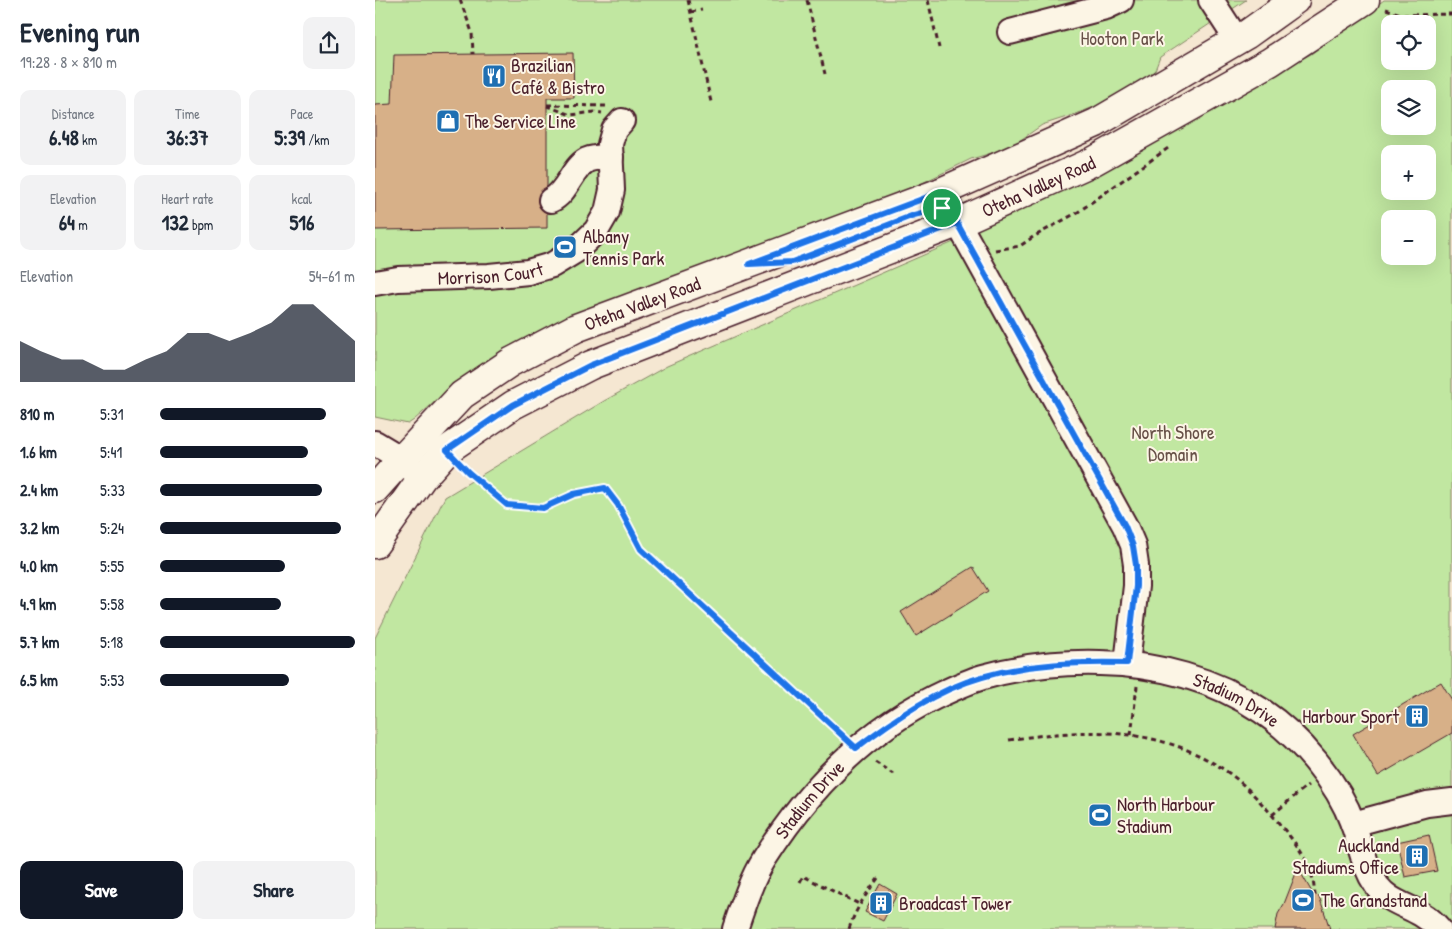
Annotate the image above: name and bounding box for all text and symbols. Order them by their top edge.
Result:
text: Evening run [20,13,140,51]
map controls [1381,15,1436,265]
button: locate [1381,15,1436,70]
button: share [303,17,355,69]
park label: Hooton Park [1080,25,1164,51]
text: 19:28 · 8 × 810 m [20,51,117,73]
place label: Brazilian Café & Bistro [511,52,605,100]
restaurant icon: Brazilian Café & Bistro [481,63,507,89]
button: layers [1381,80,1436,135]
text: Distance [52,104,95,123]
text: Time [175,104,200,123]
text: Pace [290,104,313,123]
shop icon: The Service Line [435,108,461,134]
place label: The Service Line [465,108,576,134]
text: 6.48 [49,123,79,152]
text: 36:37 [166,123,209,152]
text: 5:39 [274,123,305,152]
text: km [79,130,97,149]
text: /km [305,130,330,149]
button: + [1381,145,1436,200]
street label: Oteha Valley Road [977,149,1100,223]
pin [921,187,963,229]
text: Elevation [50,189,96,208]
text: Heart rate [161,189,214,208]
text: kcal [292,189,312,208]
icon: arrive [928,194,956,222]
text: 64 [59,208,75,237]
text: 132 [162,208,189,237]
text: 516 [289,208,314,237]
button: − [1381,210,1436,265]
text: m [75,215,88,234]
text: bpm [189,215,213,234]
place label: Albany Tennis Park [583,223,664,271]
sports icon: Albany Tennis Park [552,234,578,260]
street label: Morrison Court [437,255,547,291]
text: Elevation [20,265,73,287]
text: 54–61 m [309,265,355,287]
street label: Oteha Valley Road [580,270,704,337]
text: 810 m [20,403,54,425]
text: 5:31 [100,403,123,425]
park label: North Shore Domain [1131,419,1215,467]
text: 1.6 km [20,441,57,463]
text: 5:41 [100,441,122,463]
text: 2.4 km [20,479,58,501]
text: 5:33 [100,479,125,501]
text: 3.2 km [20,517,59,539]
text: 5:24 [100,517,124,539]
text: 4.0 km [20,555,58,577]
text: 5:55 [100,555,124,577]
text: 4.9 km [20,593,57,615]
text: 5:58 [100,593,124,615]
text: 5.7 km [20,631,59,653]
text: 5:18 [100,631,123,653]
street label: Stadium Drive [1190,666,1286,733]
text: 6.5 km [20,669,58,691]
text: 5:53 [100,669,124,691]
place label: Harbour Sport [1302,703,1399,729]
building icon: Harbour Sport [1404,703,1430,729]
street label: Stadium Drive [769,754,850,844]
place label: North Harbour Stadium [1117,791,1216,839]
sports icon: North Harbour Stadium [1087,802,1113,828]
place label: Auckland Stadiums Office [1293,832,1400,880]
building icon: Auckland Stadiums Office [1404,843,1430,869]
button: Save [20,861,183,919]
button: Share [193,861,355,919]
sports icon: The Grandstand [1290,887,1316,913]
place label: The Grandstand [1321,887,1428,913]
building icon: Broadcast Tower [868,890,894,916]
place label: Broadcast Tower [899,890,1012,916]

